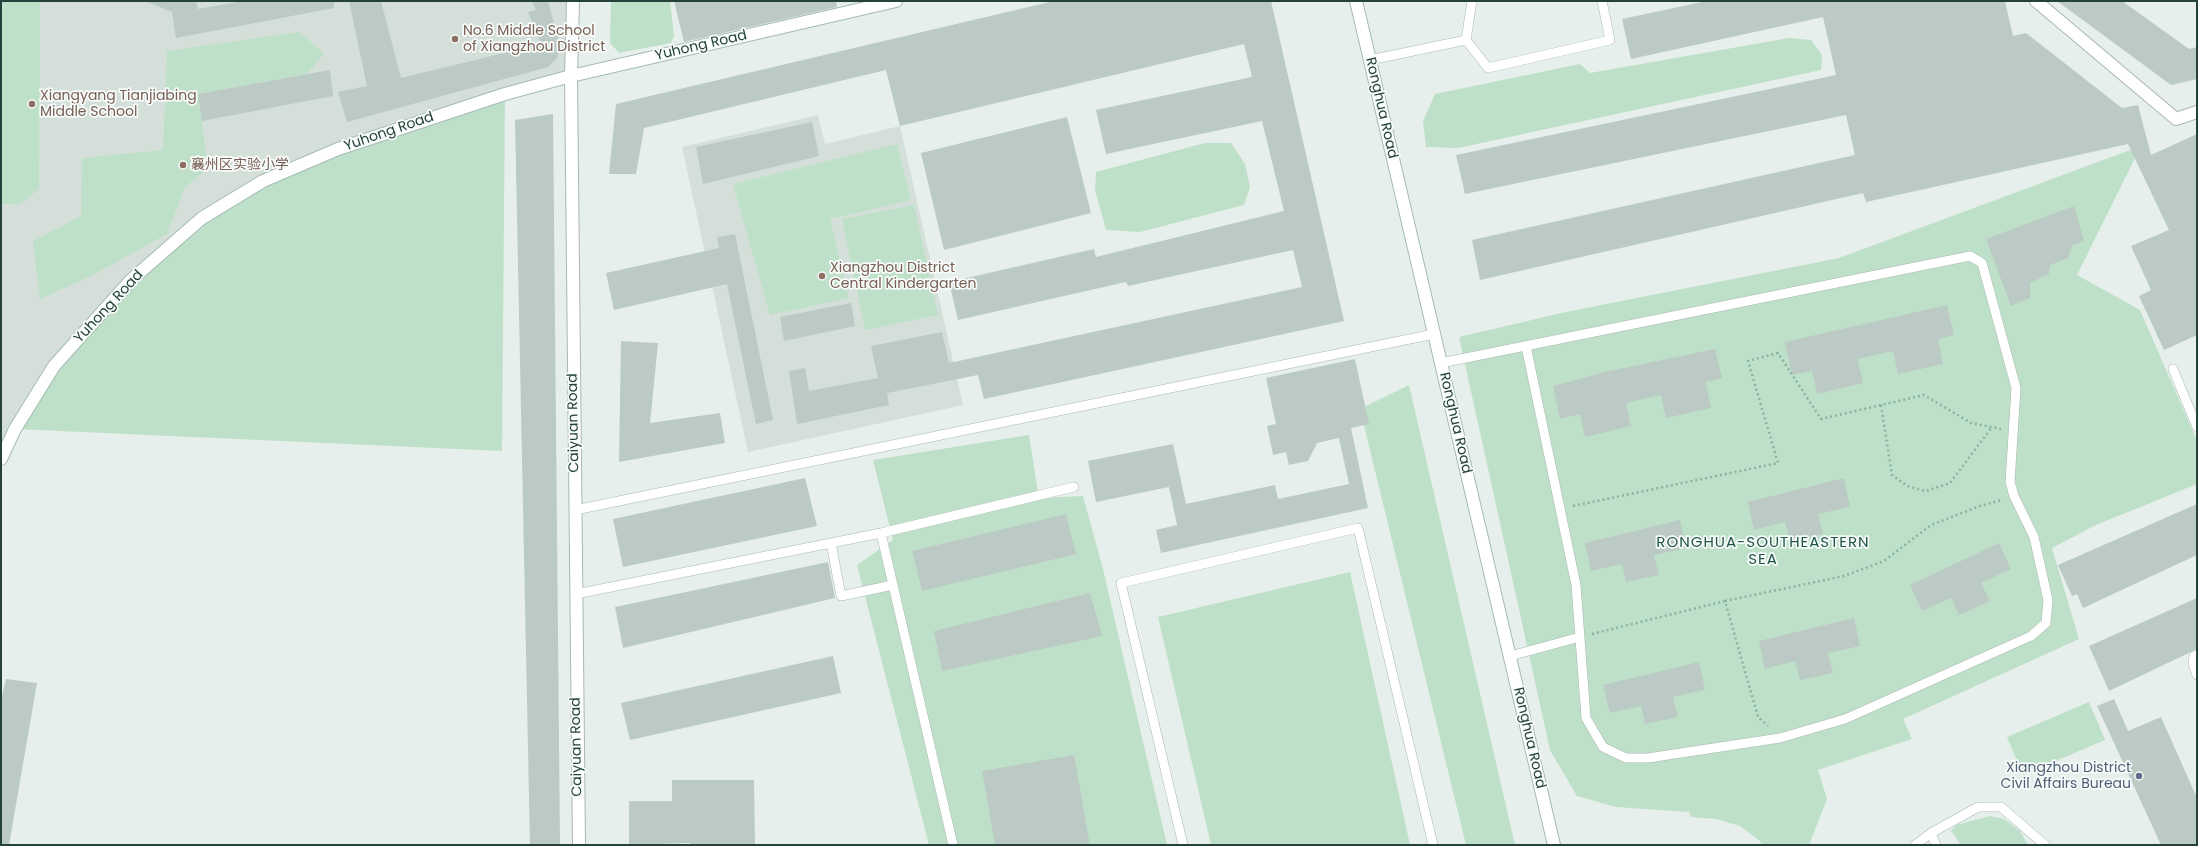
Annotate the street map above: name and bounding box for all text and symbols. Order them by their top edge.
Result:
place label: No.6 Middle School of Xiangzhou District [463,23,605,56]
street label: Yuhong Road [654,27,748,65]
marker: No.6 Middle School of Xiangzhou District [450,34,460,44]
street label: Ronghua Road [1361,56,1401,160]
place label: Xiangyang Tianjiabing Middle School [40,88,197,120]
marker: Xiangyang Tianjiabing Middle School [27,99,37,109]
street label: Yuhong Road [342,109,436,155]
place label: 襄州区实验小学 [191,157,289,173]
marker: 襄州区实验小学 [178,160,188,170]
place label: Xiangzhou District Central Kindergarten [830,260,976,292]
street label: Yuhong Road [71,267,147,347]
marker: Xiangzhou District Central Kindergarten [817,271,827,281]
street label: Ronghua Road [1435,371,1475,475]
street label: Caiyuan Road [565,373,583,473]
district label: RONGHUA-SOUTHEASTERN SEA [1656,534,1870,569]
street label: Ronghua Road [1509,686,1549,790]
street label: Caiyuan Road [568,697,586,797]
place label: Xiangzhou District Civil Affairs Bureau [2001,760,2131,792]
marker: Xiangzhou District Civil Affairs Bureau [2134,771,2144,781]

